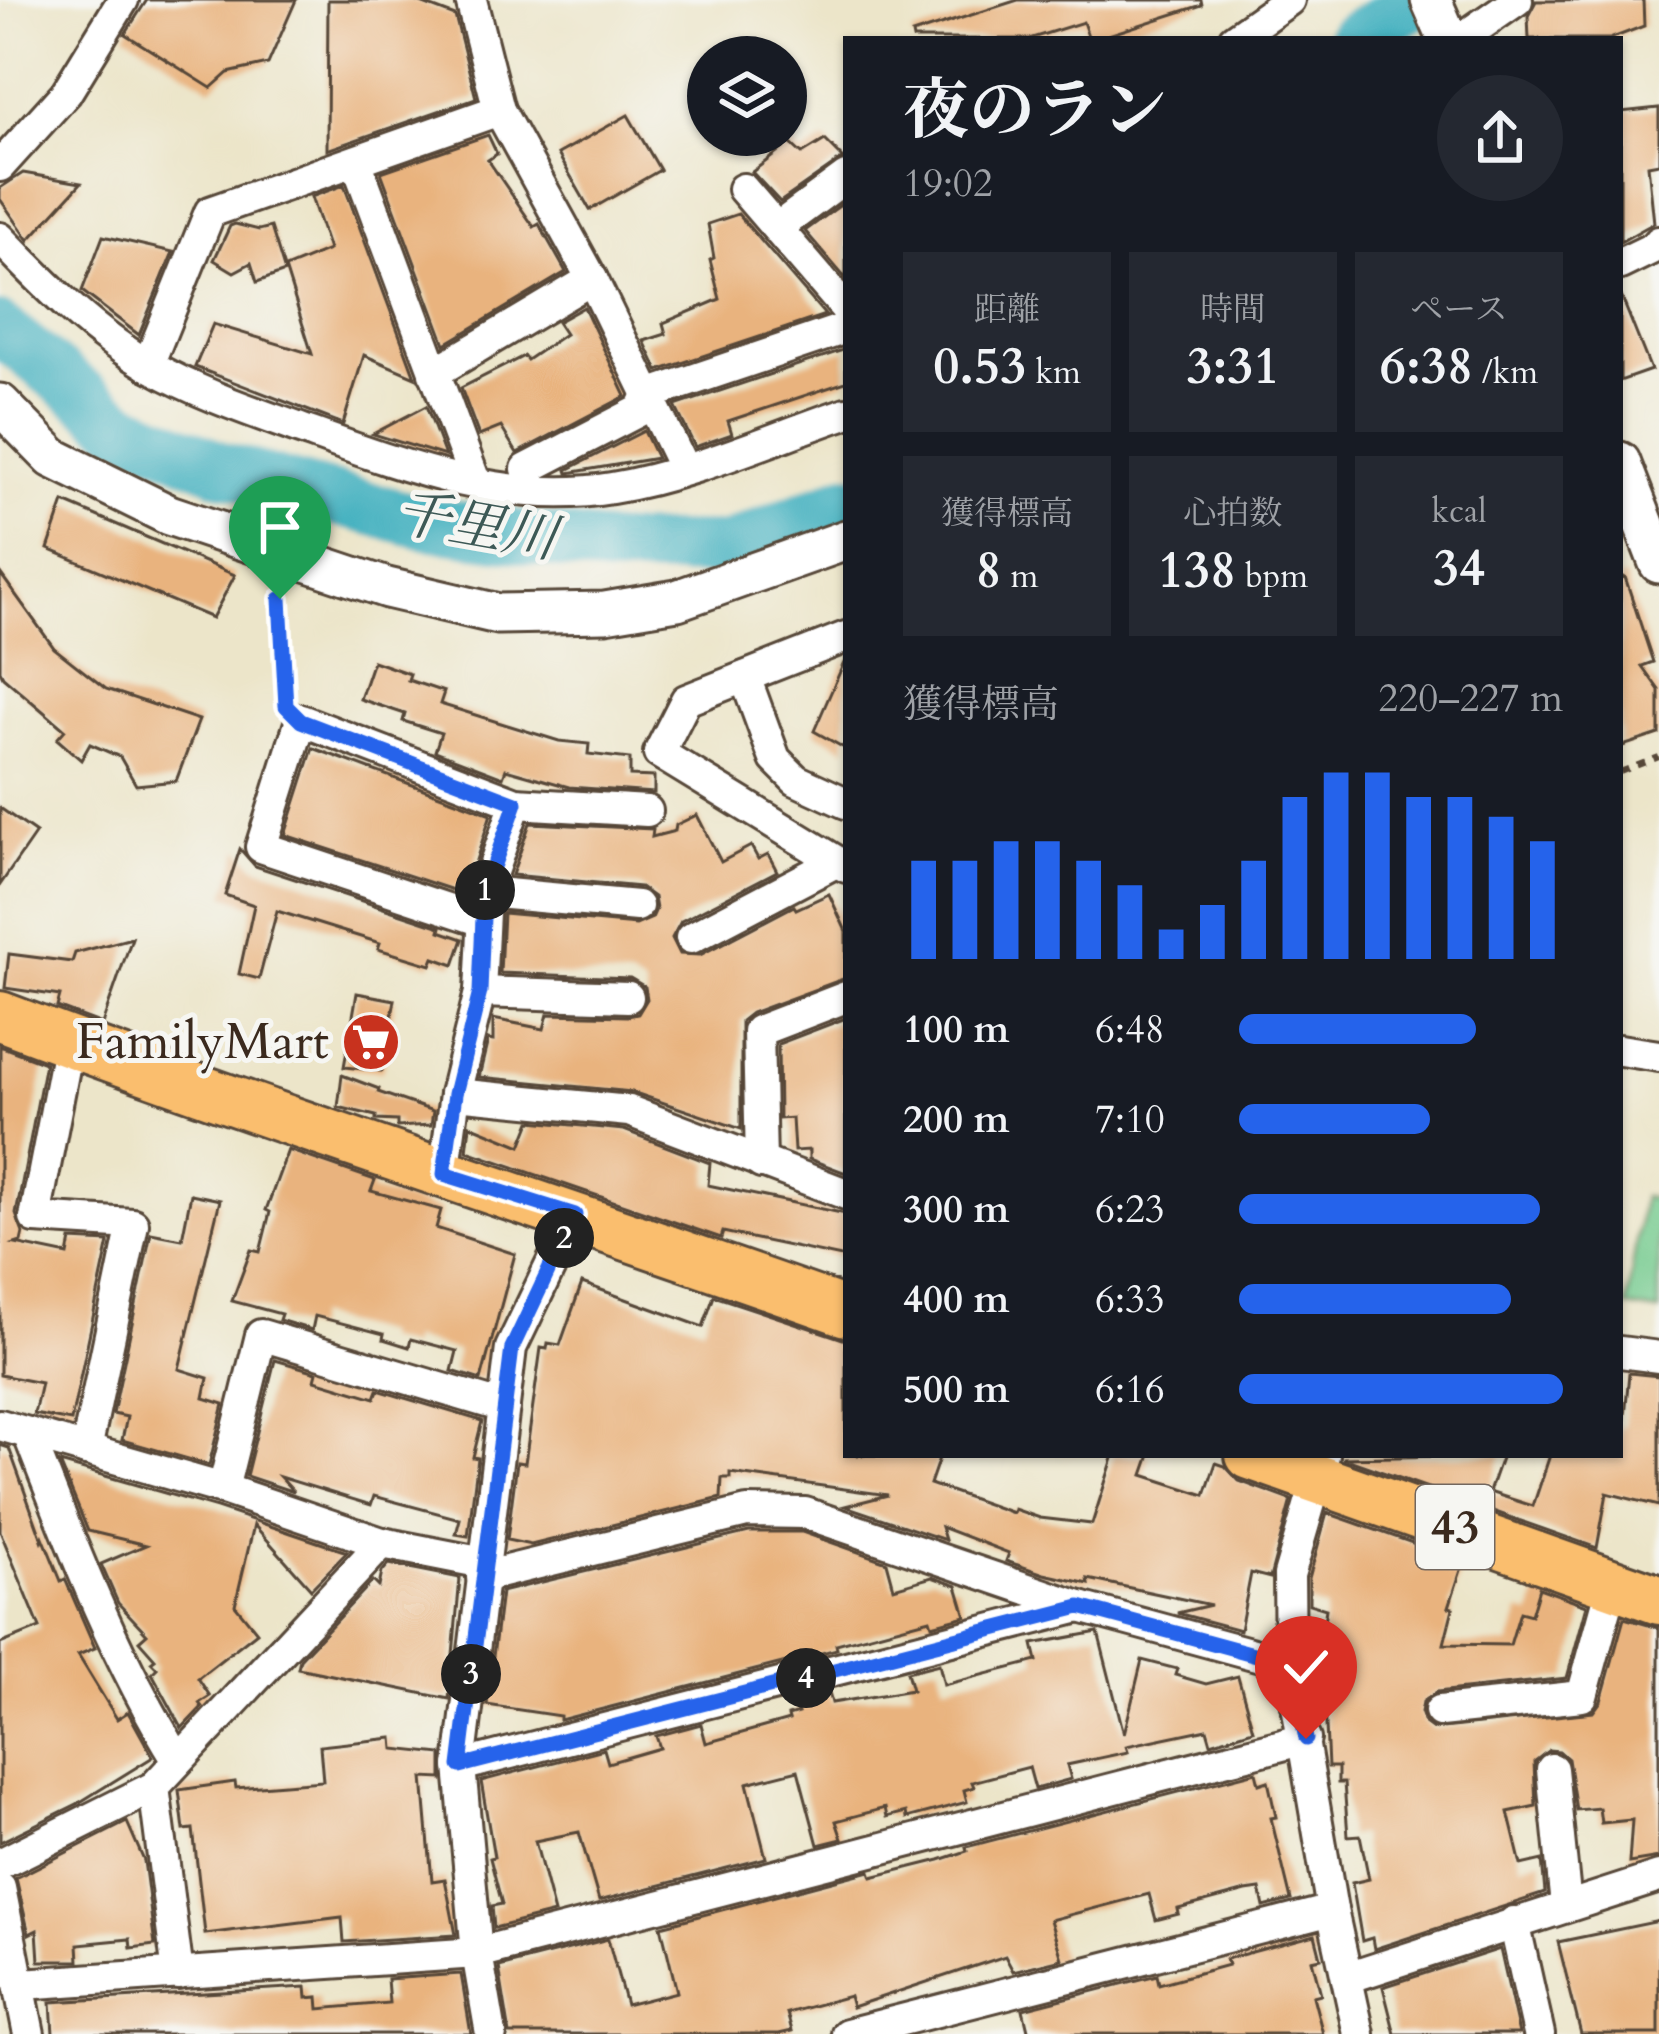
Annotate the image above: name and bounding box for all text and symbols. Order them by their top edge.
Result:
map controls [687,36,807,156]
button: layers [687,36,807,156]
text: 夜のラン [903,67,1167,156]
button: share [1437,75,1563,201]
text: 19:02 [903,157,993,210]
text: 距離 [974,287,1040,332]
text: 時間 [1200,287,1266,332]
text: ペース [1410,287,1508,332]
text: 0.53 [933,332,1026,402]
text: 3:31 [1186,332,1280,402]
text: 6:38 [1380,332,1473,402]
text: km [1026,350,1081,395]
text: /km [1473,350,1538,395]
pin [229,476,331,599]
water label: 千里川 [390,477,567,578]
text: kcal [1431,489,1487,534]
text: 獲得標高 [941,491,1073,536]
text: 心拍数 [1184,491,1283,536]
icon: arrive [247,494,313,560]
text: 34 [1433,534,1485,604]
text: 8 [976,536,1002,606]
text: 138 [1158,536,1236,606]
text: m [1002,554,1038,599]
text: bpm [1236,554,1308,599]
text: 220–227 m [1378,672,1563,725]
text: 獲得標高 [903,678,1059,731]
pin: 1 [455,860,515,920]
text: 1 [477,867,493,912]
text: 100 m [903,1003,1009,1056]
text: 6:48 [1095,1003,1165,1056]
place label: FamilyMart [76,1007,329,1077]
supermarket icon: FamilyMart [340,1011,402,1073]
text: 200 m [903,1093,1009,1146]
text: 7:10 [1095,1093,1165,1146]
text: 300 m [903,1183,1009,1236]
text: 6:23 [1095,1183,1165,1236]
pin: 2 [534,1208,594,1268]
text: 2 [556,1215,572,1260]
text: 400 m [903,1273,1009,1326]
text: 6:33 [1095,1273,1165,1326]
text: 500 m [903,1363,1009,1416]
text: 6:16 [1095,1363,1165,1416]
road number: 43 [1416,1485,1494,1569]
pin [1255,1616,1357,1739]
icon: check [1273,1634,1339,1700]
pin: 3 [441,1644,501,1704]
pin: 4 [776,1648,836,1708]
text: 3 [463,1651,479,1696]
text: 4 [798,1655,814,1700]

